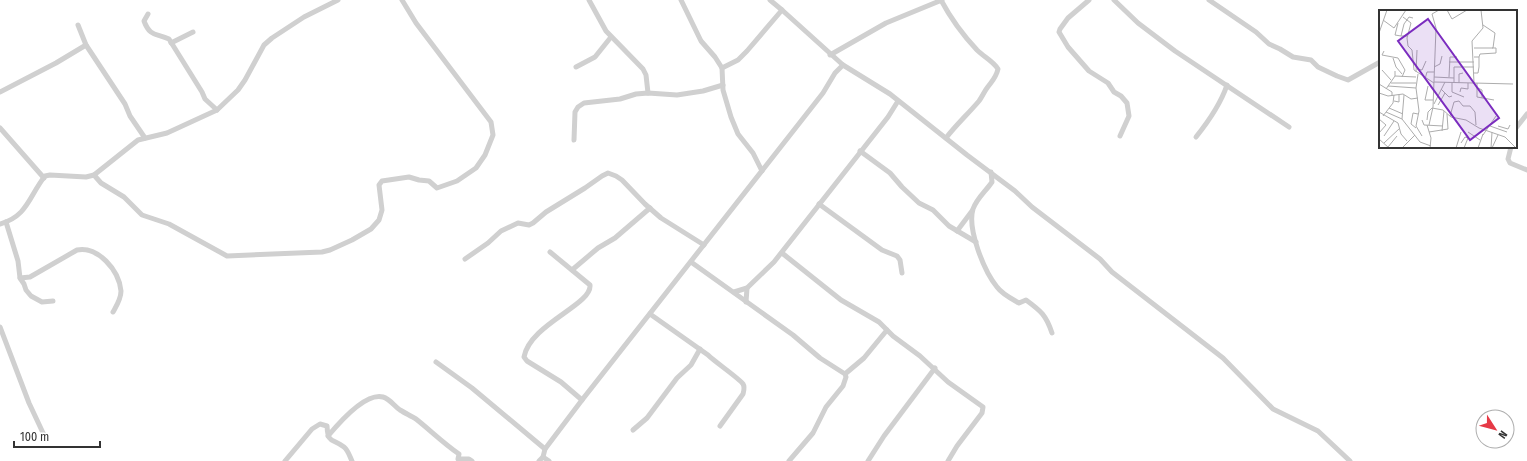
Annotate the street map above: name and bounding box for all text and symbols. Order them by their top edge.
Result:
inset map [1379,10,1517,148]
north arrow [1475,409,1515,449]
scale bar [14,423,100,449]
text: N [1495,428,1510,441]
text: 100 m [20,430,49,444]

